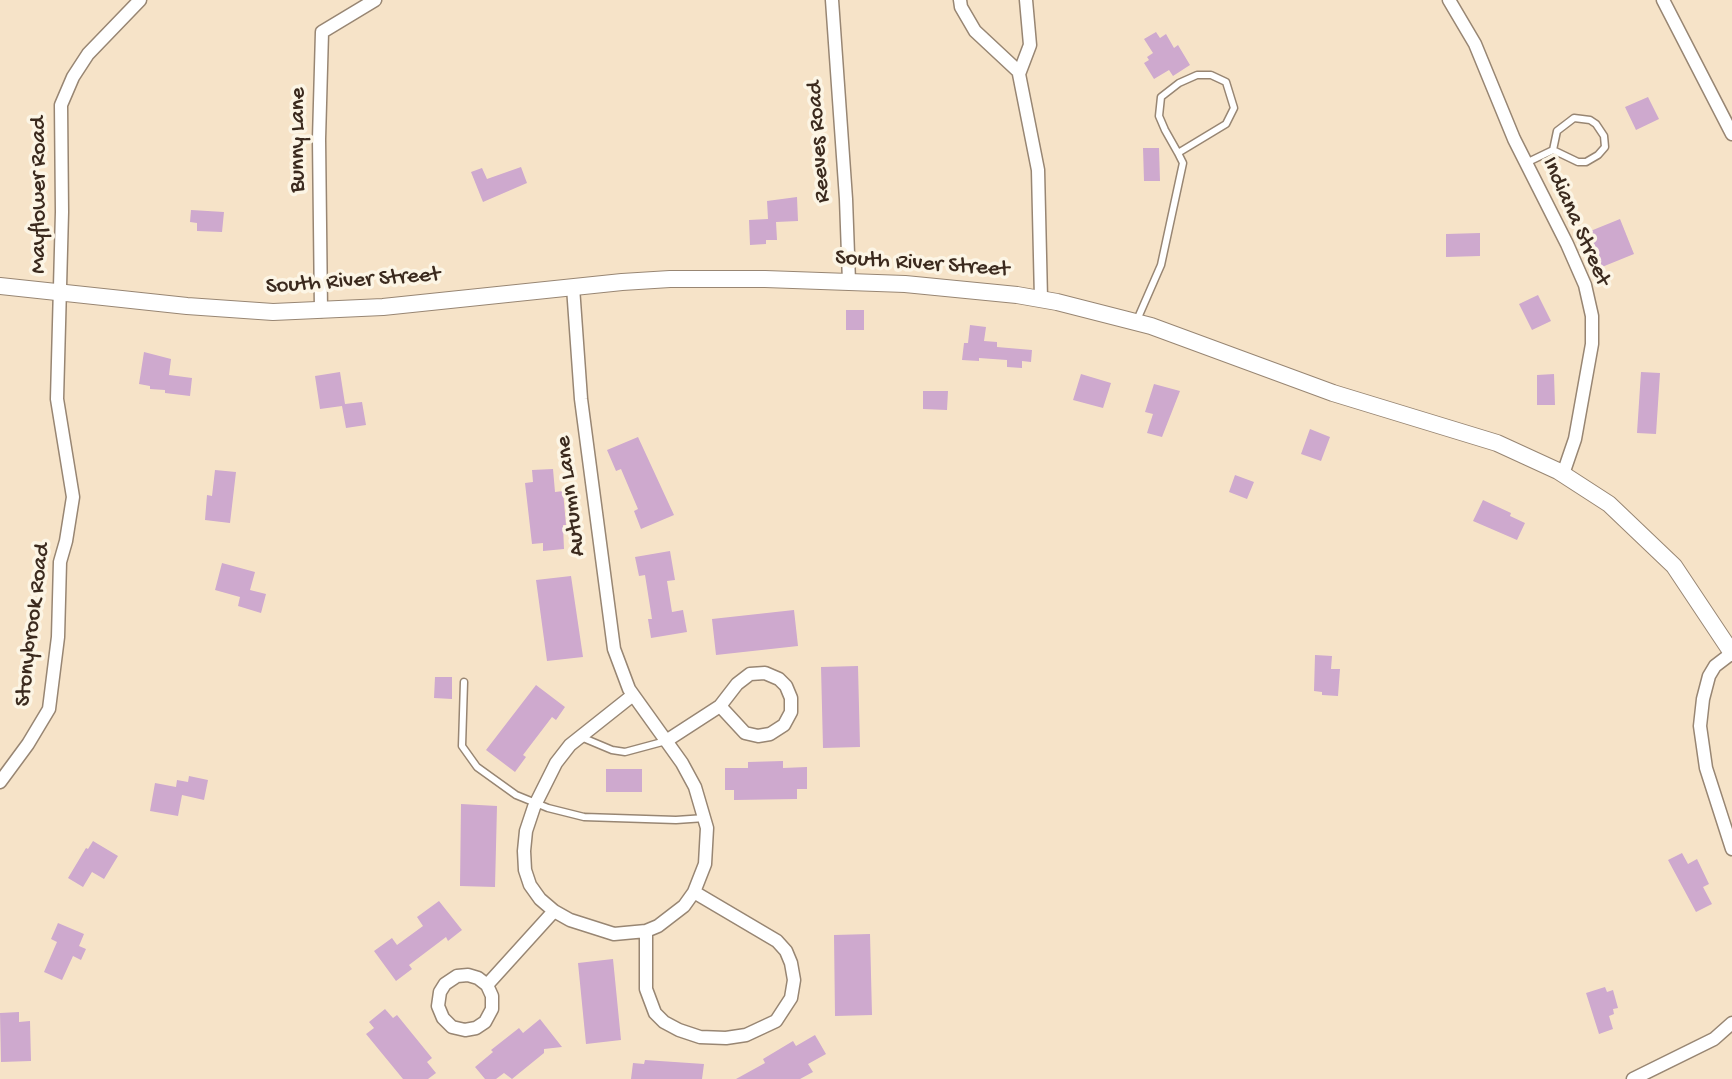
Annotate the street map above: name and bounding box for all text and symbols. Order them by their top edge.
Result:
street label: Reeves Road [802,80,838,204]
street label: Bunny Lane [285,87,313,193]
street label: Mayflower Road [26,116,54,274]
street label: Indiana Street [1534,153,1616,291]
street label: South River Street [834,245,1010,285]
street label: South River Street [265,262,441,302]
street label: Autumn Lane [551,434,593,558]
street label: Stonybrook Road [10,542,58,708]

